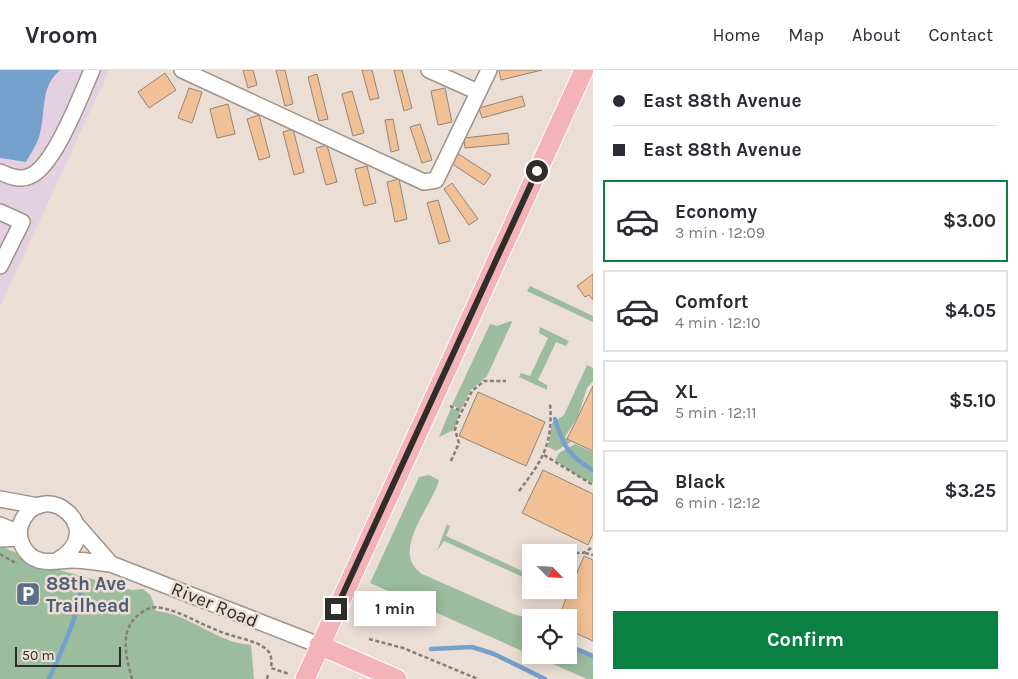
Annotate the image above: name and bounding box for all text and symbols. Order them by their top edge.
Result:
text: Vroom [25,21,98,49]
text: Home [712,24,760,46]
text: Map [788,24,824,46]
text: About [852,24,901,46]
text: Contact [929,24,993,46]
text: East 88th Avenue [643,90,802,112]
text: East 88th Avenue [643,139,802,161]
route start [526,160,548,182]
icon: car [615,199,660,244]
text: Economy [675,201,757,223]
text: $3.00 [943,210,996,232]
text: 3 min · 12:09 [675,223,765,242]
icon: car [615,289,660,334]
text: Comfort [675,291,749,313]
text: $4.05 [944,300,996,322]
text: 4 min · 12:10 [675,313,761,332]
icon: car [615,379,660,424]
text: XL [675,381,697,403]
text: $5.10 [949,390,996,412]
text: 5 min · 12:11 [675,403,757,422]
icon: car [615,469,660,514]
text: Black [675,471,726,493]
text: $3.25 [944,480,996,502]
text: 6 min · 12:12 [675,493,761,512]
north arrow [522,544,578,599]
map controls [522,544,577,664]
place label: 88th Ave Trailhead [46,573,130,617]
street label: River Road [168,578,261,632]
parking icon: 88th Ave Trailhead [15,581,41,607]
callout: 1 min [354,592,436,626]
route end [325,598,347,620]
text: 1 min [375,599,415,618]
button: locate [522,609,577,664]
button: Confirm [613,611,998,669]
scale bar [15,644,121,667]
text: 50 m [22,647,55,664]

